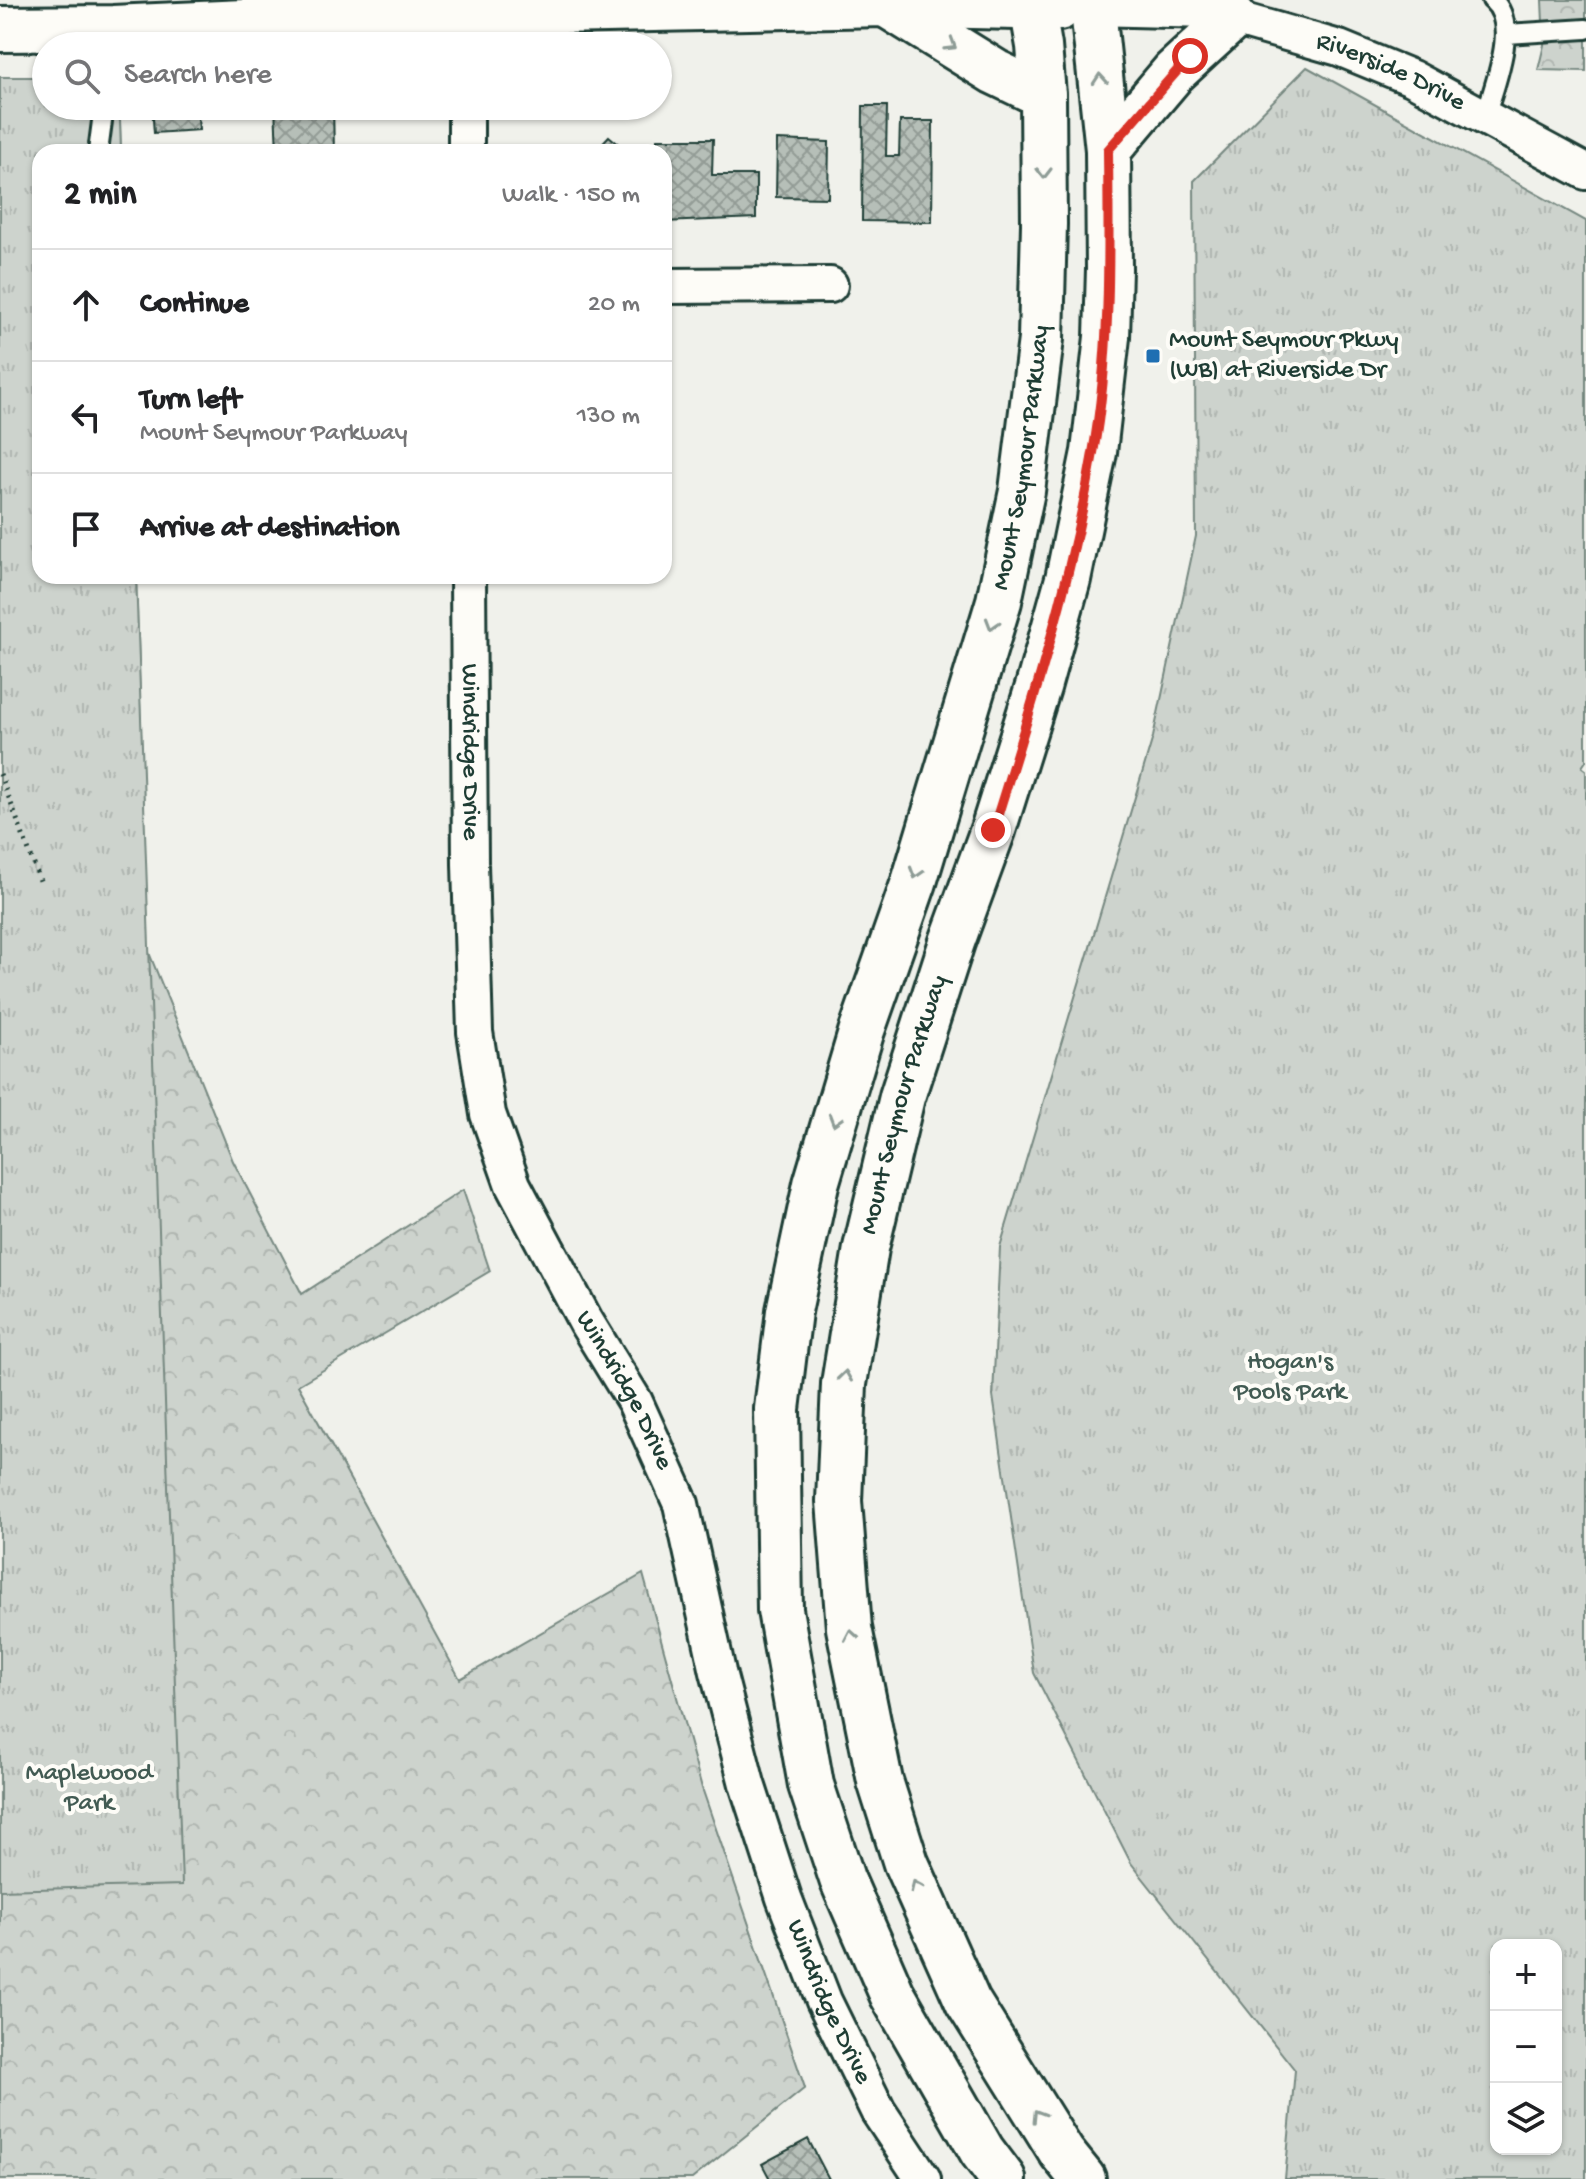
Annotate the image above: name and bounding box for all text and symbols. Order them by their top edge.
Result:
street label: Riverside Drive [1312,27,1471,119]
search box [32,32,672,120]
one-way arrow [943,36,957,51]
route start [1172,38,1208,74]
icon: search [60,54,104,98]
text: Search here [124,59,272,94]
one-way arrow [1092,72,1109,85]
one-way arrow [1035,167,1053,180]
text: 2 min [64,176,136,216]
text: Walk · 150 m [502,181,640,212]
icon: ahead [64,283,108,327]
text: Continue [140,288,249,323]
text: 20 m [588,290,640,321]
street label: Mount Seymour Parkway [986,325,1057,593]
place label: Mount Seymour Pkwy (WB) at Riverside Dr [1169,326,1399,387]
marker: Mount Seymour Pkwy (WB) at Riverside Dr [1144,347,1162,365]
text: Turn left [140,384,241,419]
icon: left [64,395,108,439]
text: 130 m [577,402,640,433]
text: Mount Seymour Parkway [140,419,408,450]
icon: arrive [64,507,108,551]
text: Arrive at destination [140,512,400,547]
one-way arrow [985,617,1001,631]
street label: Windridge Drive [453,664,485,841]
route end [975,812,1011,848]
one-way arrow [910,865,926,879]
street label: Mount Seymour Parkway [854,971,956,1238]
one-way arrow [828,1112,844,1126]
street label: Windridge Drive [568,1305,679,1475]
park label: Hogan's Pools Park [1233,1348,1349,1409]
one-way arrow [836,1369,853,1383]
one-way arrow [843,1628,860,1642]
park label: Maplewood Park [26,1759,154,1820]
one-way arrow [910,1880,926,1894]
street label: Windridge Drive [779,1916,878,2090]
map controls [1490,1939,1562,2155]
button: + [1490,1939,1562,2011]
button: − [1490,2011,1562,2083]
button: layers [1490,2083,1562,2155]
one-way arrow [1033,2109,1048,2124]

